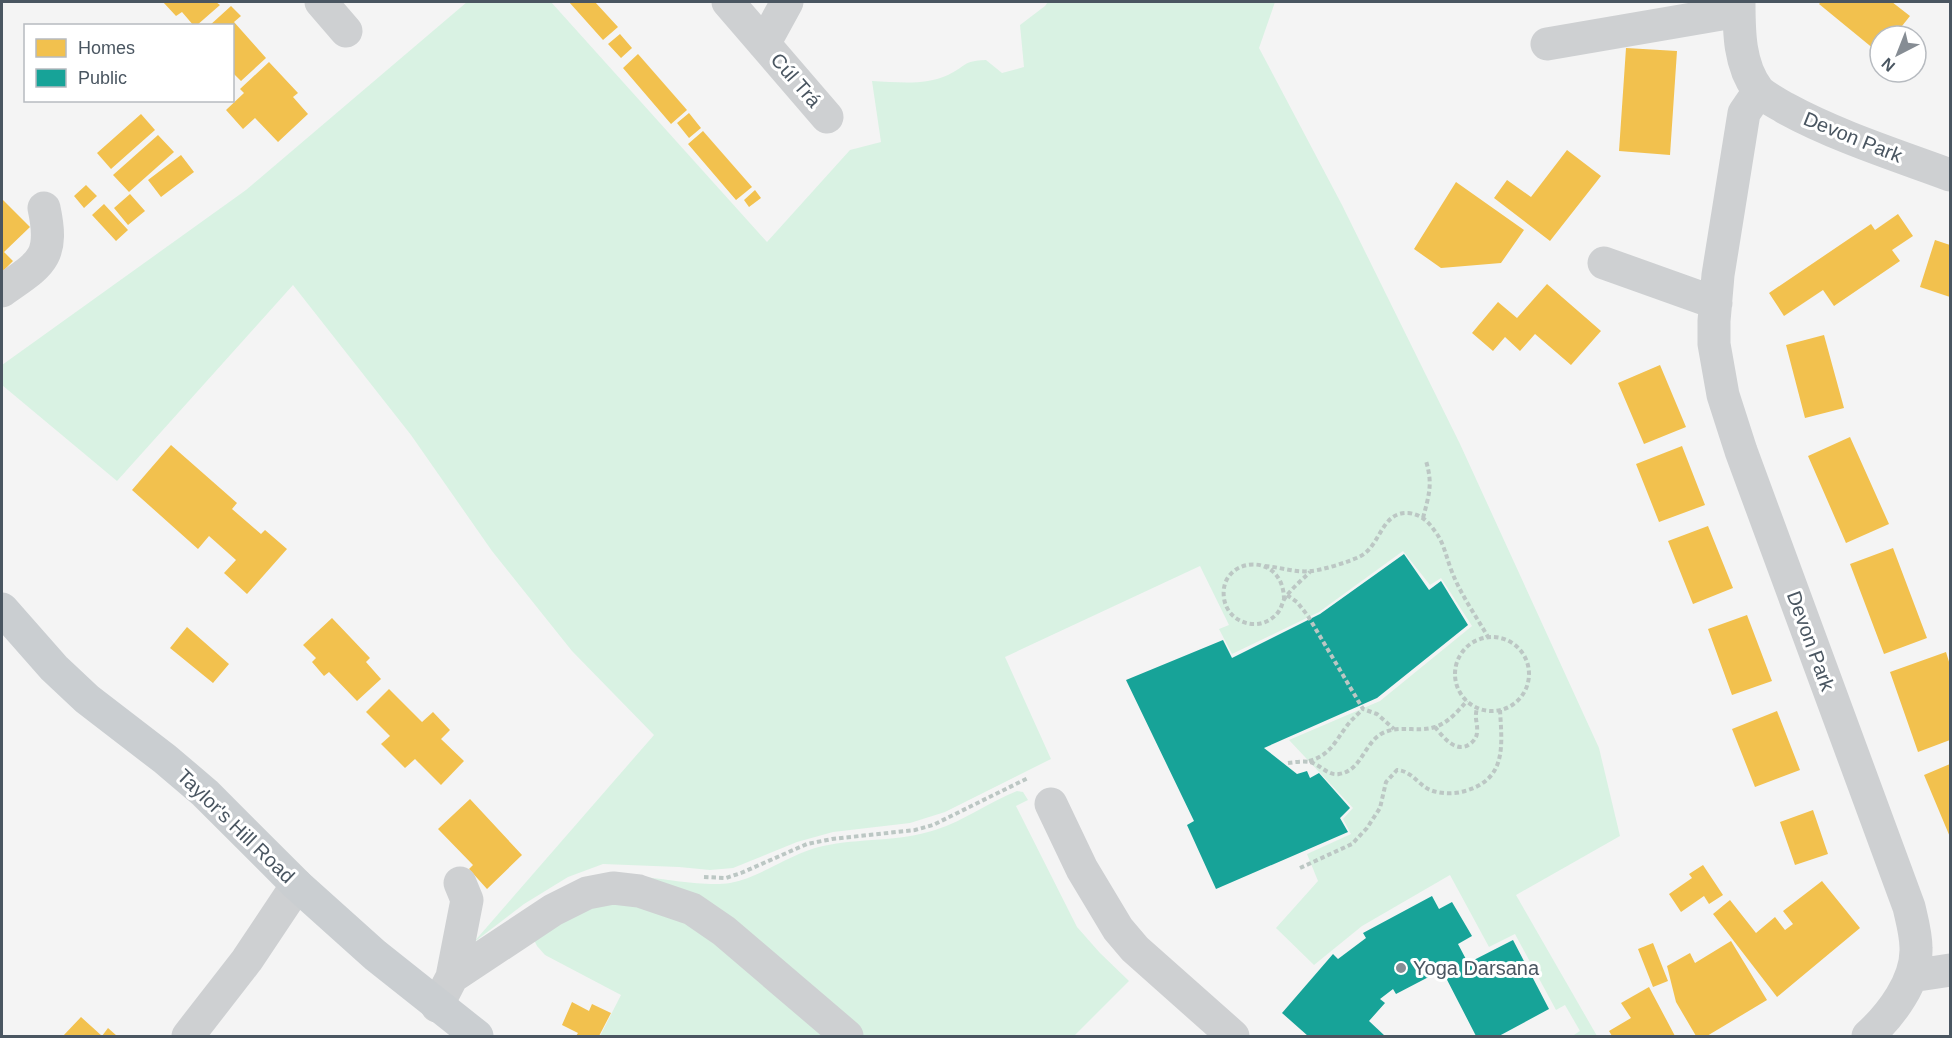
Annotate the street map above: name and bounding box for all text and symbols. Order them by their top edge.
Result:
legend [24,24,234,102]
north arrow [1868,24,1928,84]
text: Homes [78,38,135,58]
street label: Cúl Trá [767,48,826,112]
text: N [1878,55,1898,75]
text: Public [78,68,127,88]
street label: Devon Park [1800,107,1906,167]
street label: Devon Park [1783,588,1840,695]
street label: Taylor's Hill Road [173,765,299,887]
place label: Yoga Darsana [1413,957,1540,979]
marker: Yoga Darsana [1394,961,1408,975]

